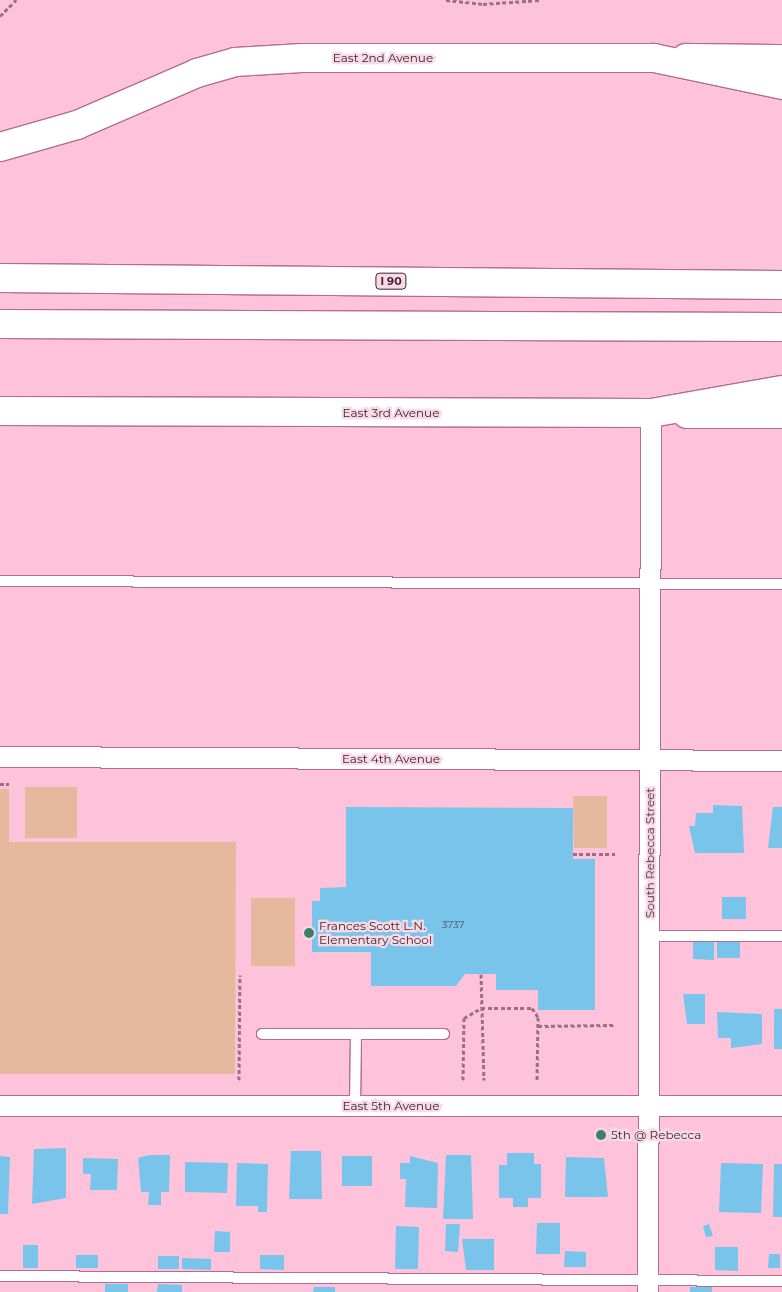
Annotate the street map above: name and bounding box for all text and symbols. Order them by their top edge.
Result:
street label: East 2nd Avenue [333,51,433,65]
road number: I 90 [375,272,407,290]
street label: East 3rd Avenue [343,406,439,420]
street label: East 4th Avenue [342,752,440,766]
street label: South Rebecca Street [643,788,657,918]
place label: Frances Scott L.N. Elementary School [319,919,432,947]
house number: 3737 [442,919,464,931]
marker: Frances Scott L.N. Elementary School [303,927,315,939]
street label: East 5th Avenue [342,1099,440,1113]
place label: 5th @ Rebecca [611,1128,701,1142]
marker: 5th @ Rebecca [595,1129,607,1141]

